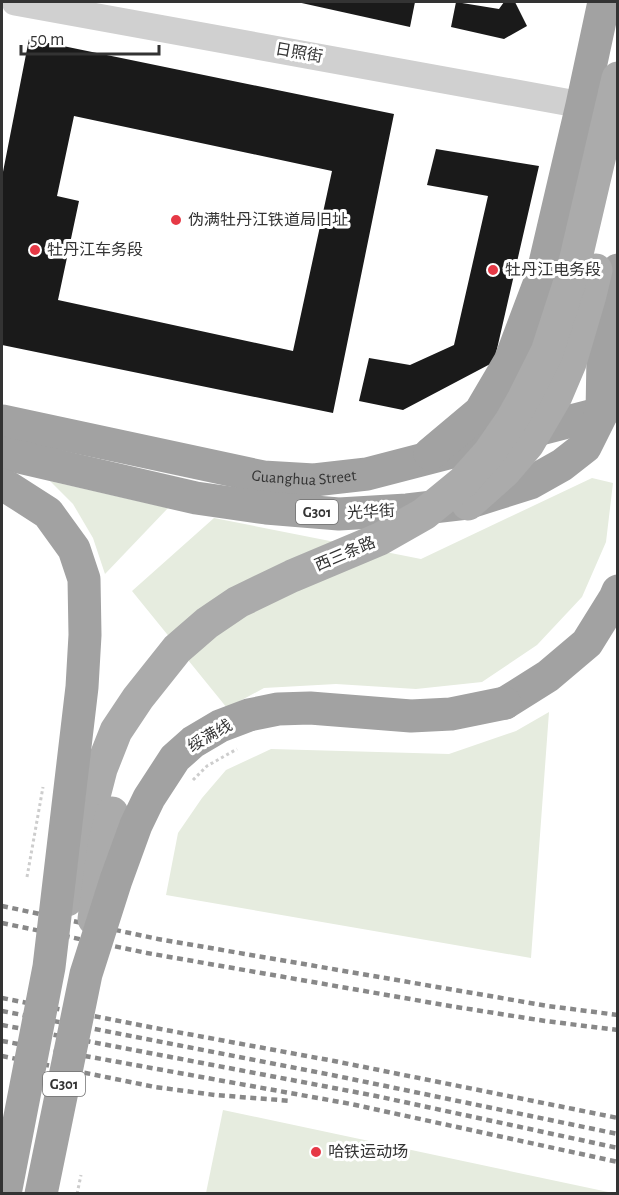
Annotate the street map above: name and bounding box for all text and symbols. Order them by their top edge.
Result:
scale bar [21,18,159,56]
text: 50 m [30,31,64,49]
street label: 日照街 [274,40,324,65]
place label: 伪满牡丹江铁道局旧址 [188,211,348,228]
marker: 伪满牡丹江铁道局旧址 [169,213,183,227]
place label: 牡丹江车务段 [47,241,143,258]
marker: 牡丹江车务段 [28,243,42,257]
place label: 牡丹江电务段 [505,261,601,278]
marker: 牡丹江电务段 [486,263,500,277]
street label: Guanghua Street [250,467,357,488]
road number: G301 [296,500,338,524]
street label: 光华街 [347,502,395,521]
street label: 西三条路 [312,533,378,574]
street label: 绥满线 [185,716,235,755]
road number: G301 [43,1072,85,1096]
place label: 哈铁运动场 [328,1143,408,1160]
marker: 哈铁运动场 [309,1145,323,1159]

